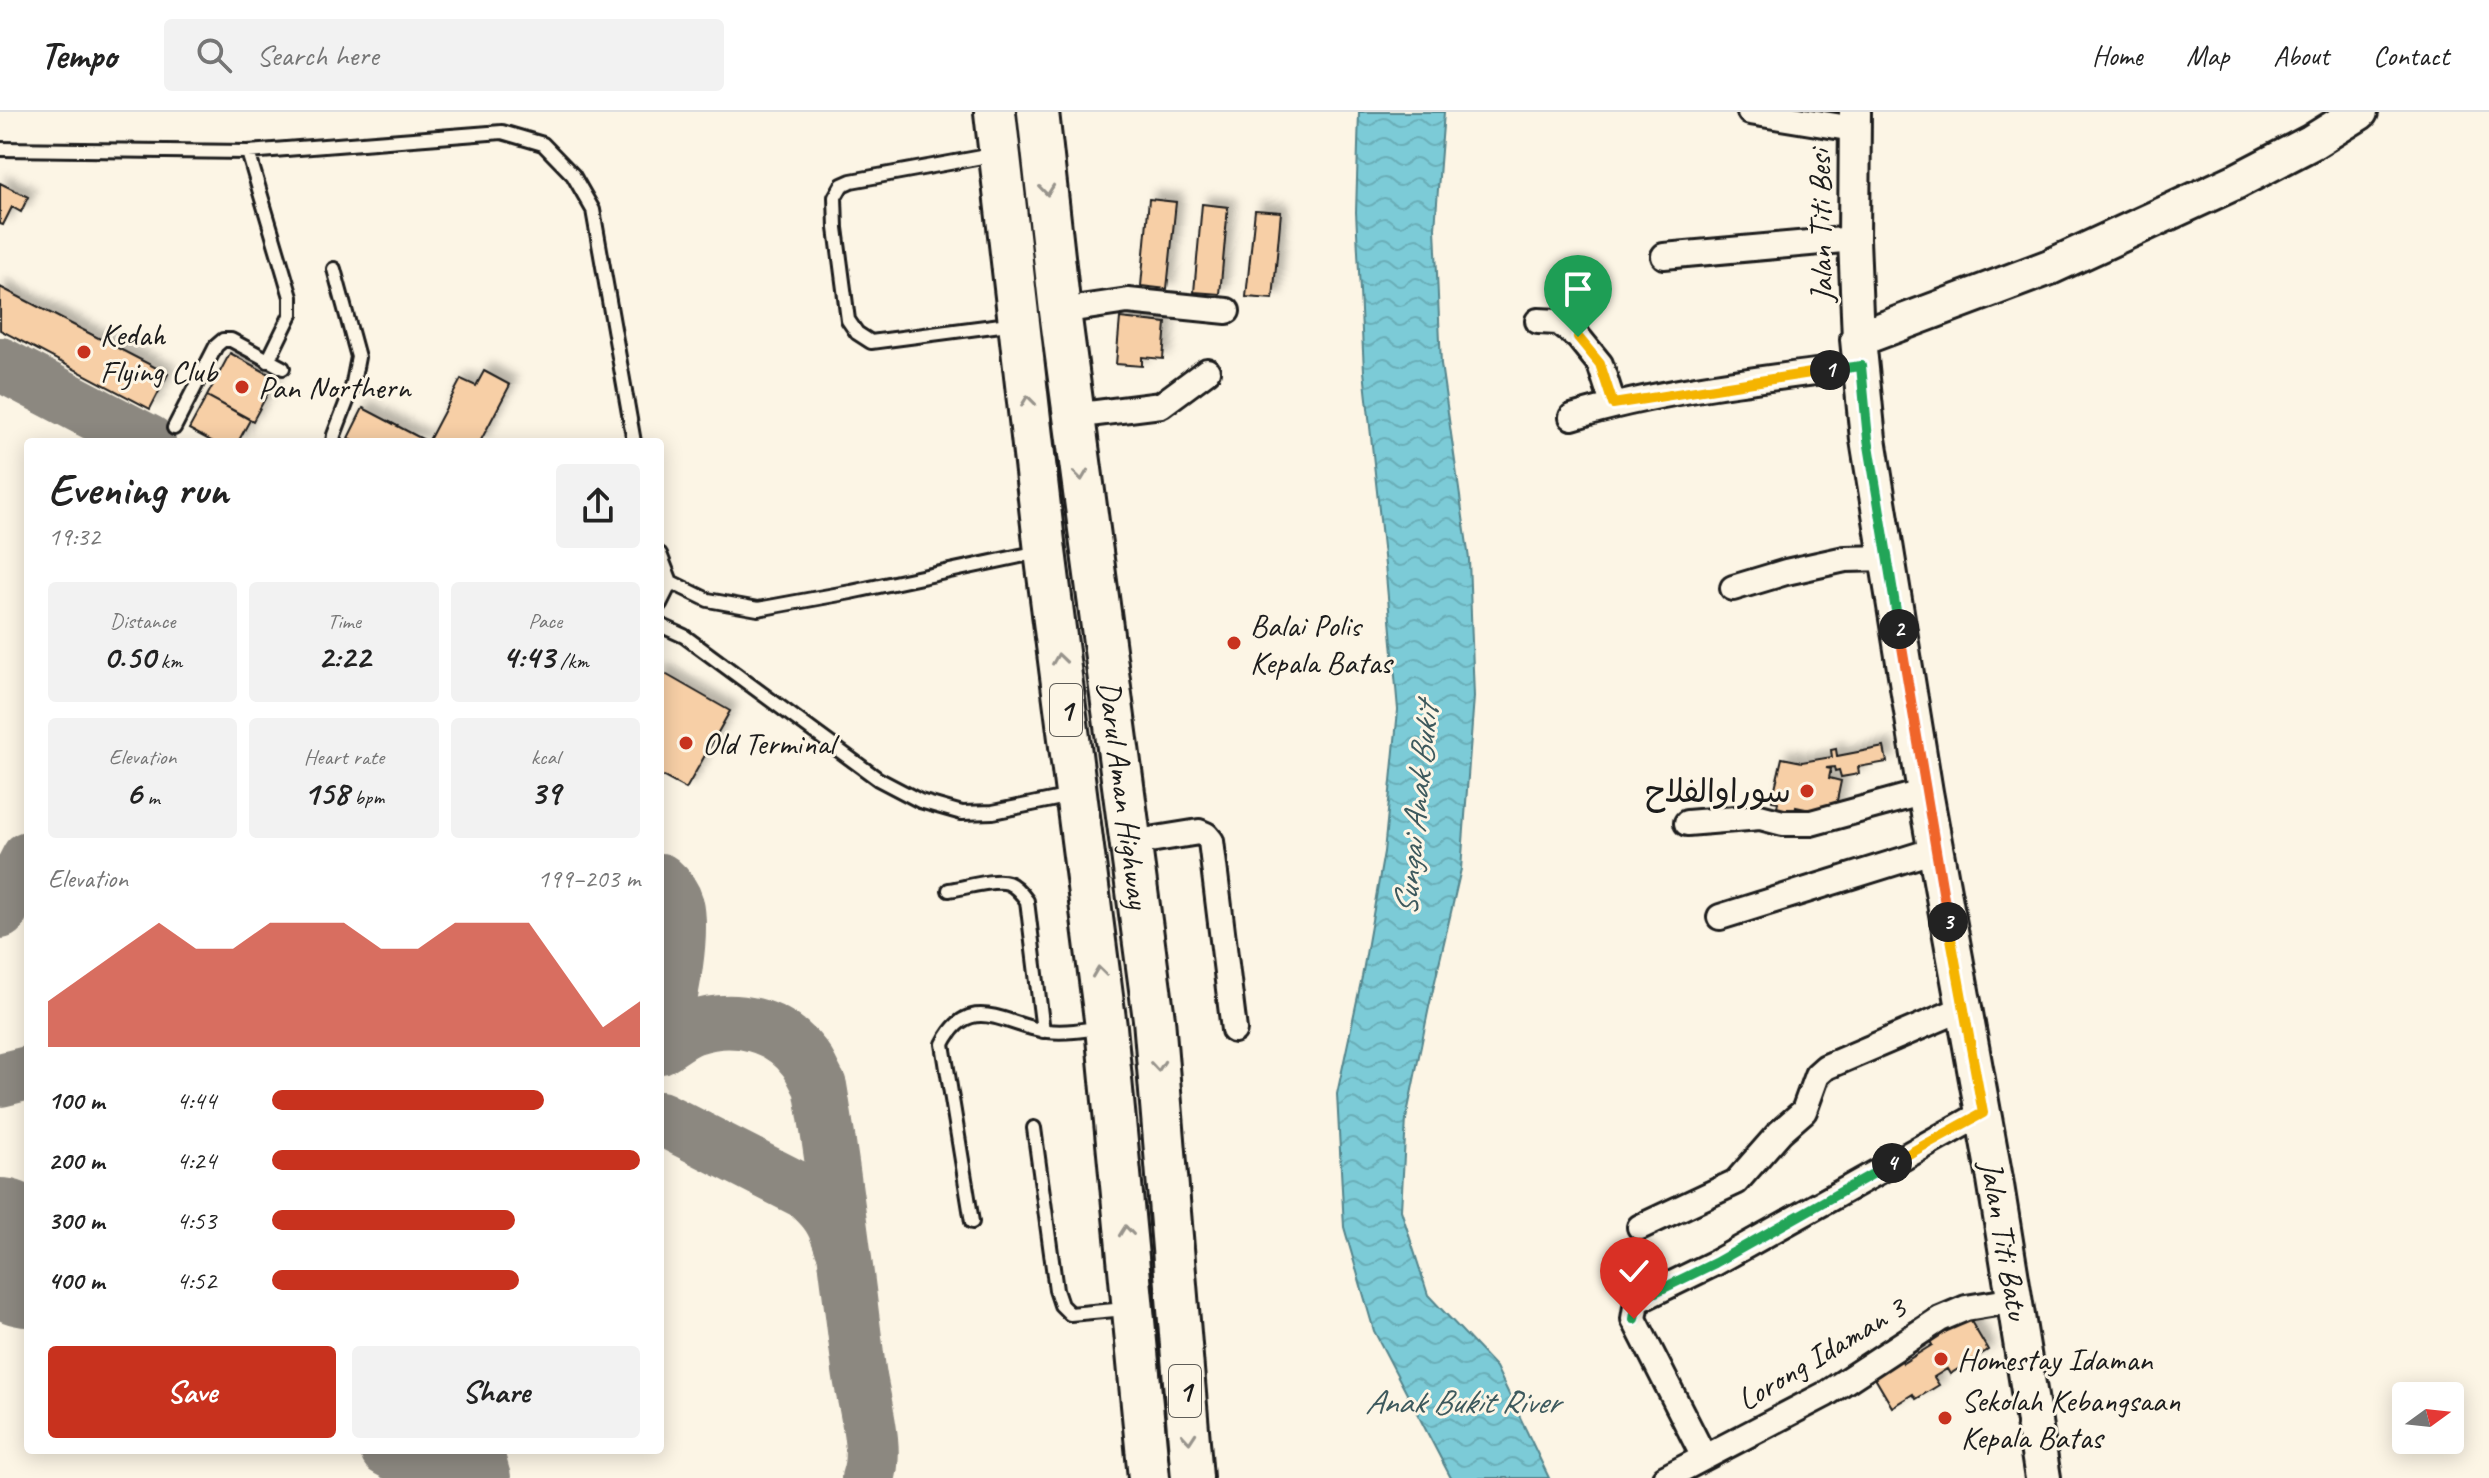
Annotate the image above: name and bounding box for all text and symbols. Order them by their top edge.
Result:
search box [164,19,724,91]
text: Tempo [40,32,116,79]
icon: search [192,33,236,77]
text: Search here [256,36,379,74]
text: Home [2092,38,2142,73]
text: Map [2186,38,2229,73]
text: About [2273,38,2329,73]
text: Contact [2373,38,2449,73]
street label: Jalan Titi Besi [1799,145,1842,305]
one-way arrow [1038,183,1055,196]
pin [1544,255,1612,337]
icon: arrive [1556,267,1600,311]
place label: Kedah Flying Club [100,314,219,392]
marker: Kedah Flying Club [75,343,93,361]
pin: 1 [1810,350,1850,390]
text: 1 [1825,356,1835,384]
place label: Pan Northern [258,367,412,408]
marker: Pan Northern [233,378,251,396]
one-way arrow [1019,394,1036,407]
text: Evening run [48,462,228,517]
button: share [556,464,640,548]
one-way arrow [1072,469,1089,482]
text: 19:32 [48,520,100,553]
place label: Balai Polis Kepala Batas [1250,605,1394,683]
text: Distance [110,607,175,635]
text: Time [327,607,361,635]
text: Pace [528,607,562,635]
pin: 2 [1879,609,1919,649]
text: 2 [1894,615,1904,643]
marker: Balai Polis Kepala Batas [1225,634,1243,652]
text: 0.50 [103,635,155,678]
text: 2:22 [318,635,370,678]
text: 4:43 [502,635,555,678]
text: km [155,647,182,675]
text: /km [555,647,589,675]
one-way arrow [1051,652,1068,665]
street label: Darul Aman Highway [1088,678,1159,913]
road number: 1 [1050,684,1082,736]
water label: Sungai Anak Bukit [1383,694,1449,918]
place label: Old Terminal [702,723,840,764]
marker: Old Terminal [677,734,695,752]
text: Elevation [109,743,177,771]
text: Heart rate [304,743,384,771]
text: kcal [531,743,560,771]
text: 6 [126,771,142,814]
text: 158 [304,771,349,814]
text: 39 [530,771,560,814]
place label: سوراوالفلاح [1645,771,1791,813]
marker: سوراوالفلاح [1798,782,1816,800]
text: m [142,783,160,811]
text: bpm [349,783,384,811]
text: Elevation [48,862,128,895]
text: 199–203 m [537,862,640,895]
pin: 3 [1928,902,1968,942]
text: 3 [1943,908,1953,936]
one-way arrow [1091,965,1108,978]
one-way arrow [1149,1060,1166,1073]
text: 100 m [48,1084,104,1117]
text: 4:44 [176,1084,216,1117]
pin: 4 [1872,1143,1912,1183]
text: 200 m [48,1144,104,1177]
text: 4:24 [176,1144,216,1177]
text: 4 [1887,1149,1897,1177]
street label: Jalan Titi Batu [1970,1156,2039,1325]
text: 300 m [48,1204,104,1237]
text: 4:53 [176,1204,216,1237]
one-way arrow [1118,1224,1135,1237]
pin [1600,1237,1668,1319]
icon: check [1612,1249,1656,1293]
text: 400 m [48,1264,104,1297]
text: 4:52 [176,1264,216,1297]
street label: Lorong Idaman 3 [1729,1286,1915,1420]
place label: Homestay Idaman [1957,1339,2154,1380]
button: Save [48,1346,336,1438]
button: Share [352,1346,640,1438]
marker: Homestay Idaman [1932,1350,1950,1368]
road number: 1 [1169,1365,1201,1417]
water label: Anak Bukit River [1365,1380,1565,1423]
place label: Sekolah Kebangsaan Kepala Batas [1961,1380,2181,1458]
north arrow [2392,1382,2464,1454]
map controls [2392,1382,2464,1454]
marker: Sekolah Kebangsaan Kepala Batas [1936,1409,1954,1427]
one-way arrow [1180,1432,1197,1445]

